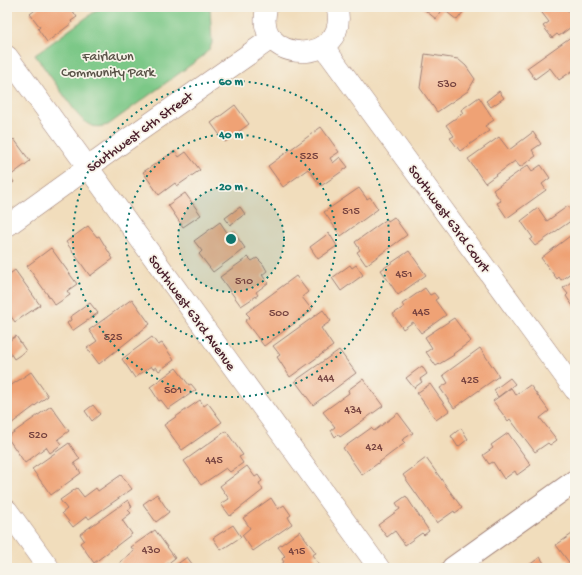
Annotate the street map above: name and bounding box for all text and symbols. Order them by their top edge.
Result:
park label: Fairlawn Community Park [61,49,157,82]
text: 60 m [219,76,244,90]
house number: 530 [437,78,457,92]
street label: Southwest 6th Street [84,88,198,177]
text: 40 m [218,129,243,143]
house number: 525 [300,150,318,164]
street label: Southwest 63rd Court [403,162,493,278]
text: 20 m [219,181,244,195]
house number: 515 [342,205,360,219]
centre of rings [224,232,238,246]
street label: Southwest 63rd Avenue [143,252,239,375]
house number: 451 [396,268,413,282]
house number: 510 [235,275,253,289]
house number: 445 [412,306,430,320]
house number: 500 [269,307,289,321]
house number: 525 [104,331,122,345]
house number: 444 [317,372,335,386]
house number: 425 [461,374,479,388]
house number: 501 [164,384,182,398]
house number: 434 [344,404,362,418]
house number: 520 [28,429,48,443]
house number: 424 [365,441,383,455]
house number: 445 [205,454,223,468]
house number: 430 [142,544,161,558]
house number: 415 [289,545,305,559]

